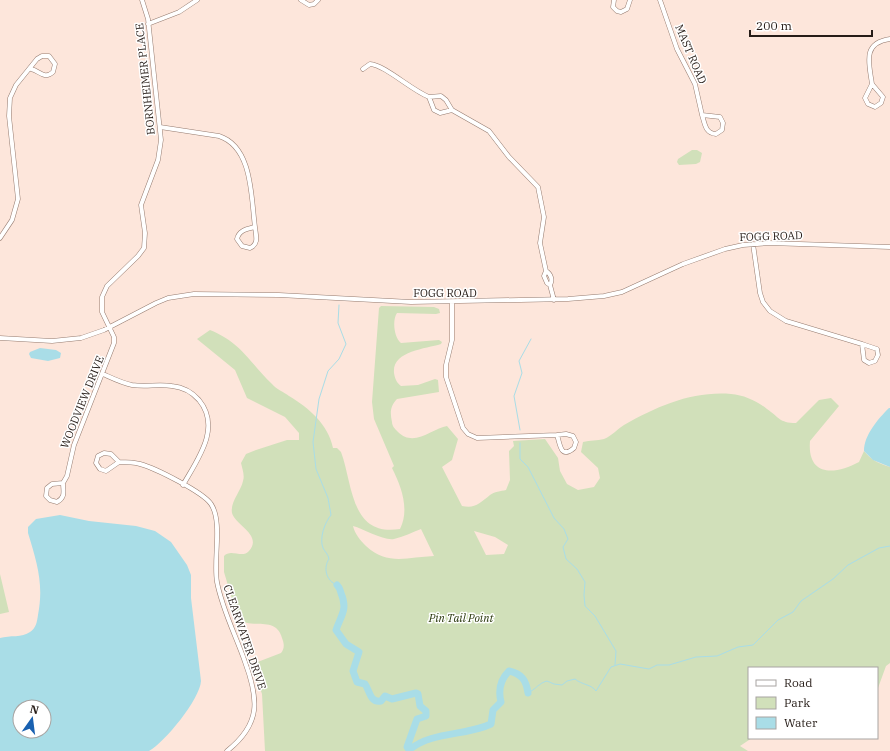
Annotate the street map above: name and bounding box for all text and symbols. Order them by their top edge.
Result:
scale bar [750,12,872,38]
text: 200 m [756,18,792,33]
street label: BORNHEIMER PLACE [132,22,158,136]
street label: MAST ROAD [672,22,710,86]
street label: FOGG ROAD [739,228,803,244]
street label: FOGG ROAD [413,286,477,300]
street label: WOODVIEW DRIVE [57,354,107,450]
street label: CLEARWATER DRIVE [220,583,270,691]
park label: Pin Tail Point [428,611,494,625]
legend [748,667,878,739]
text: Road [784,675,813,690]
text: Park [784,695,810,710]
north arrow [12,699,52,739]
text: N [29,701,41,717]
text: Water [784,715,818,730]

